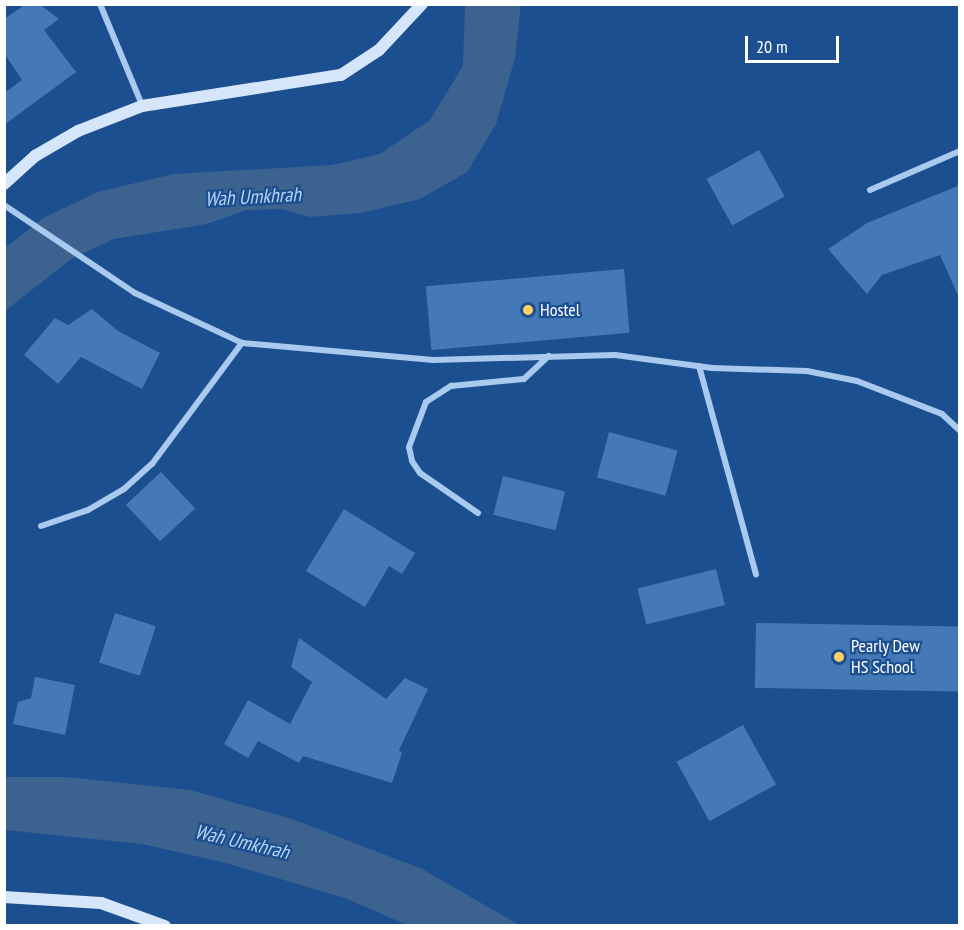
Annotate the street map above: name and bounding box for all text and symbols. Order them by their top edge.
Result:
scale bar [748,24,842,62]
text: 20 m [756,35,788,58]
water label: Wah Umkhrah [204,183,302,211]
place label: Hostel [540,299,580,321]
marker: Hostel [521,303,535,317]
place label: Pearly Dew HS School [851,636,920,678]
marker: Pearly Dew HS School [832,650,846,664]
water label: Wah Umkhrah [192,820,292,864]

